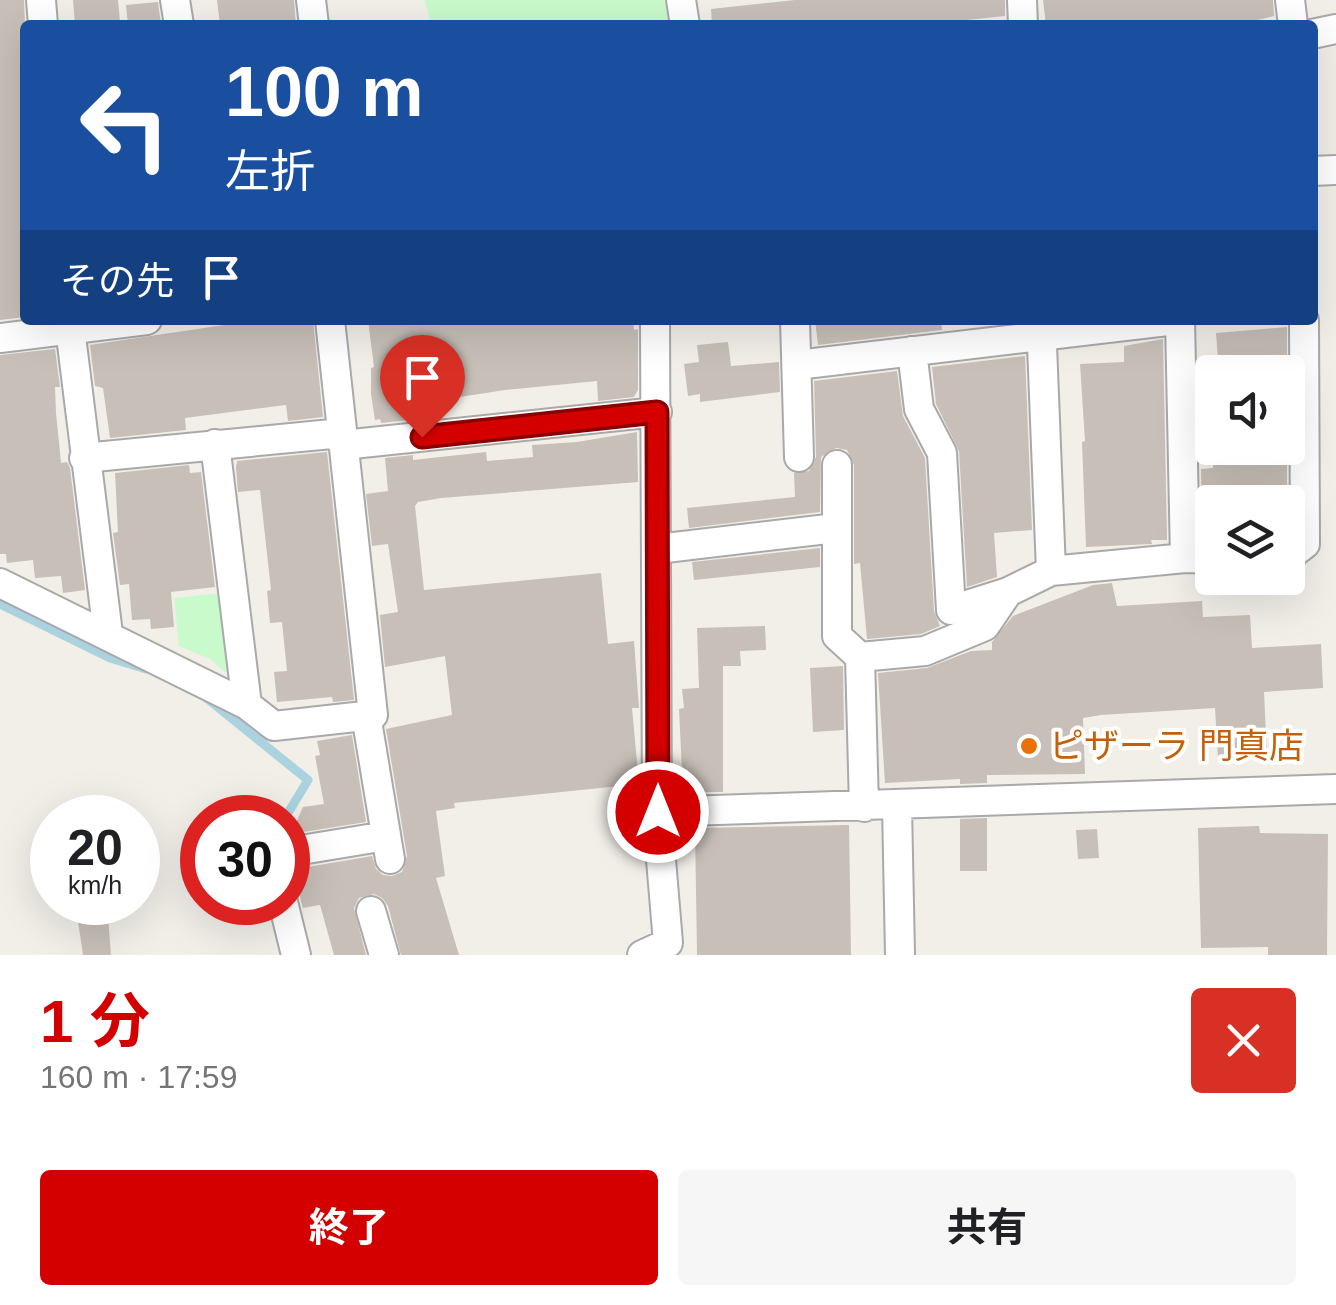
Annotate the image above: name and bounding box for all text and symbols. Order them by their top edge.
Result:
text: 100 m [225,53,423,131]
icon: left [60,60,190,190]
text: 左折 [225,146,315,197]
icon: arrive [194,250,249,305]
text: その先 [60,260,174,302]
pin [380,335,465,438]
icon: arrive [395,350,450,405]
map controls [1195,355,1305,595]
button: sound [1195,355,1305,465]
button: layers [1195,485,1305,595]
place label: ピザーラ 門真店 [1049,726,1304,765]
marker: ピザーラ 門真店 [1018,735,1040,757]
position arrow [606,760,710,864]
speed limit sign: 30 [180,795,310,925]
text: 20 [67,820,123,876]
text: km/h [68,871,122,899]
text: 1 分 [40,988,150,1055]
button: close [1191,988,1296,1093]
text: 160 m · 17:59 [40,1059,237,1095]
button: 終了 [40,1170,658,1285]
button: 共有 [678,1170,1296,1285]

